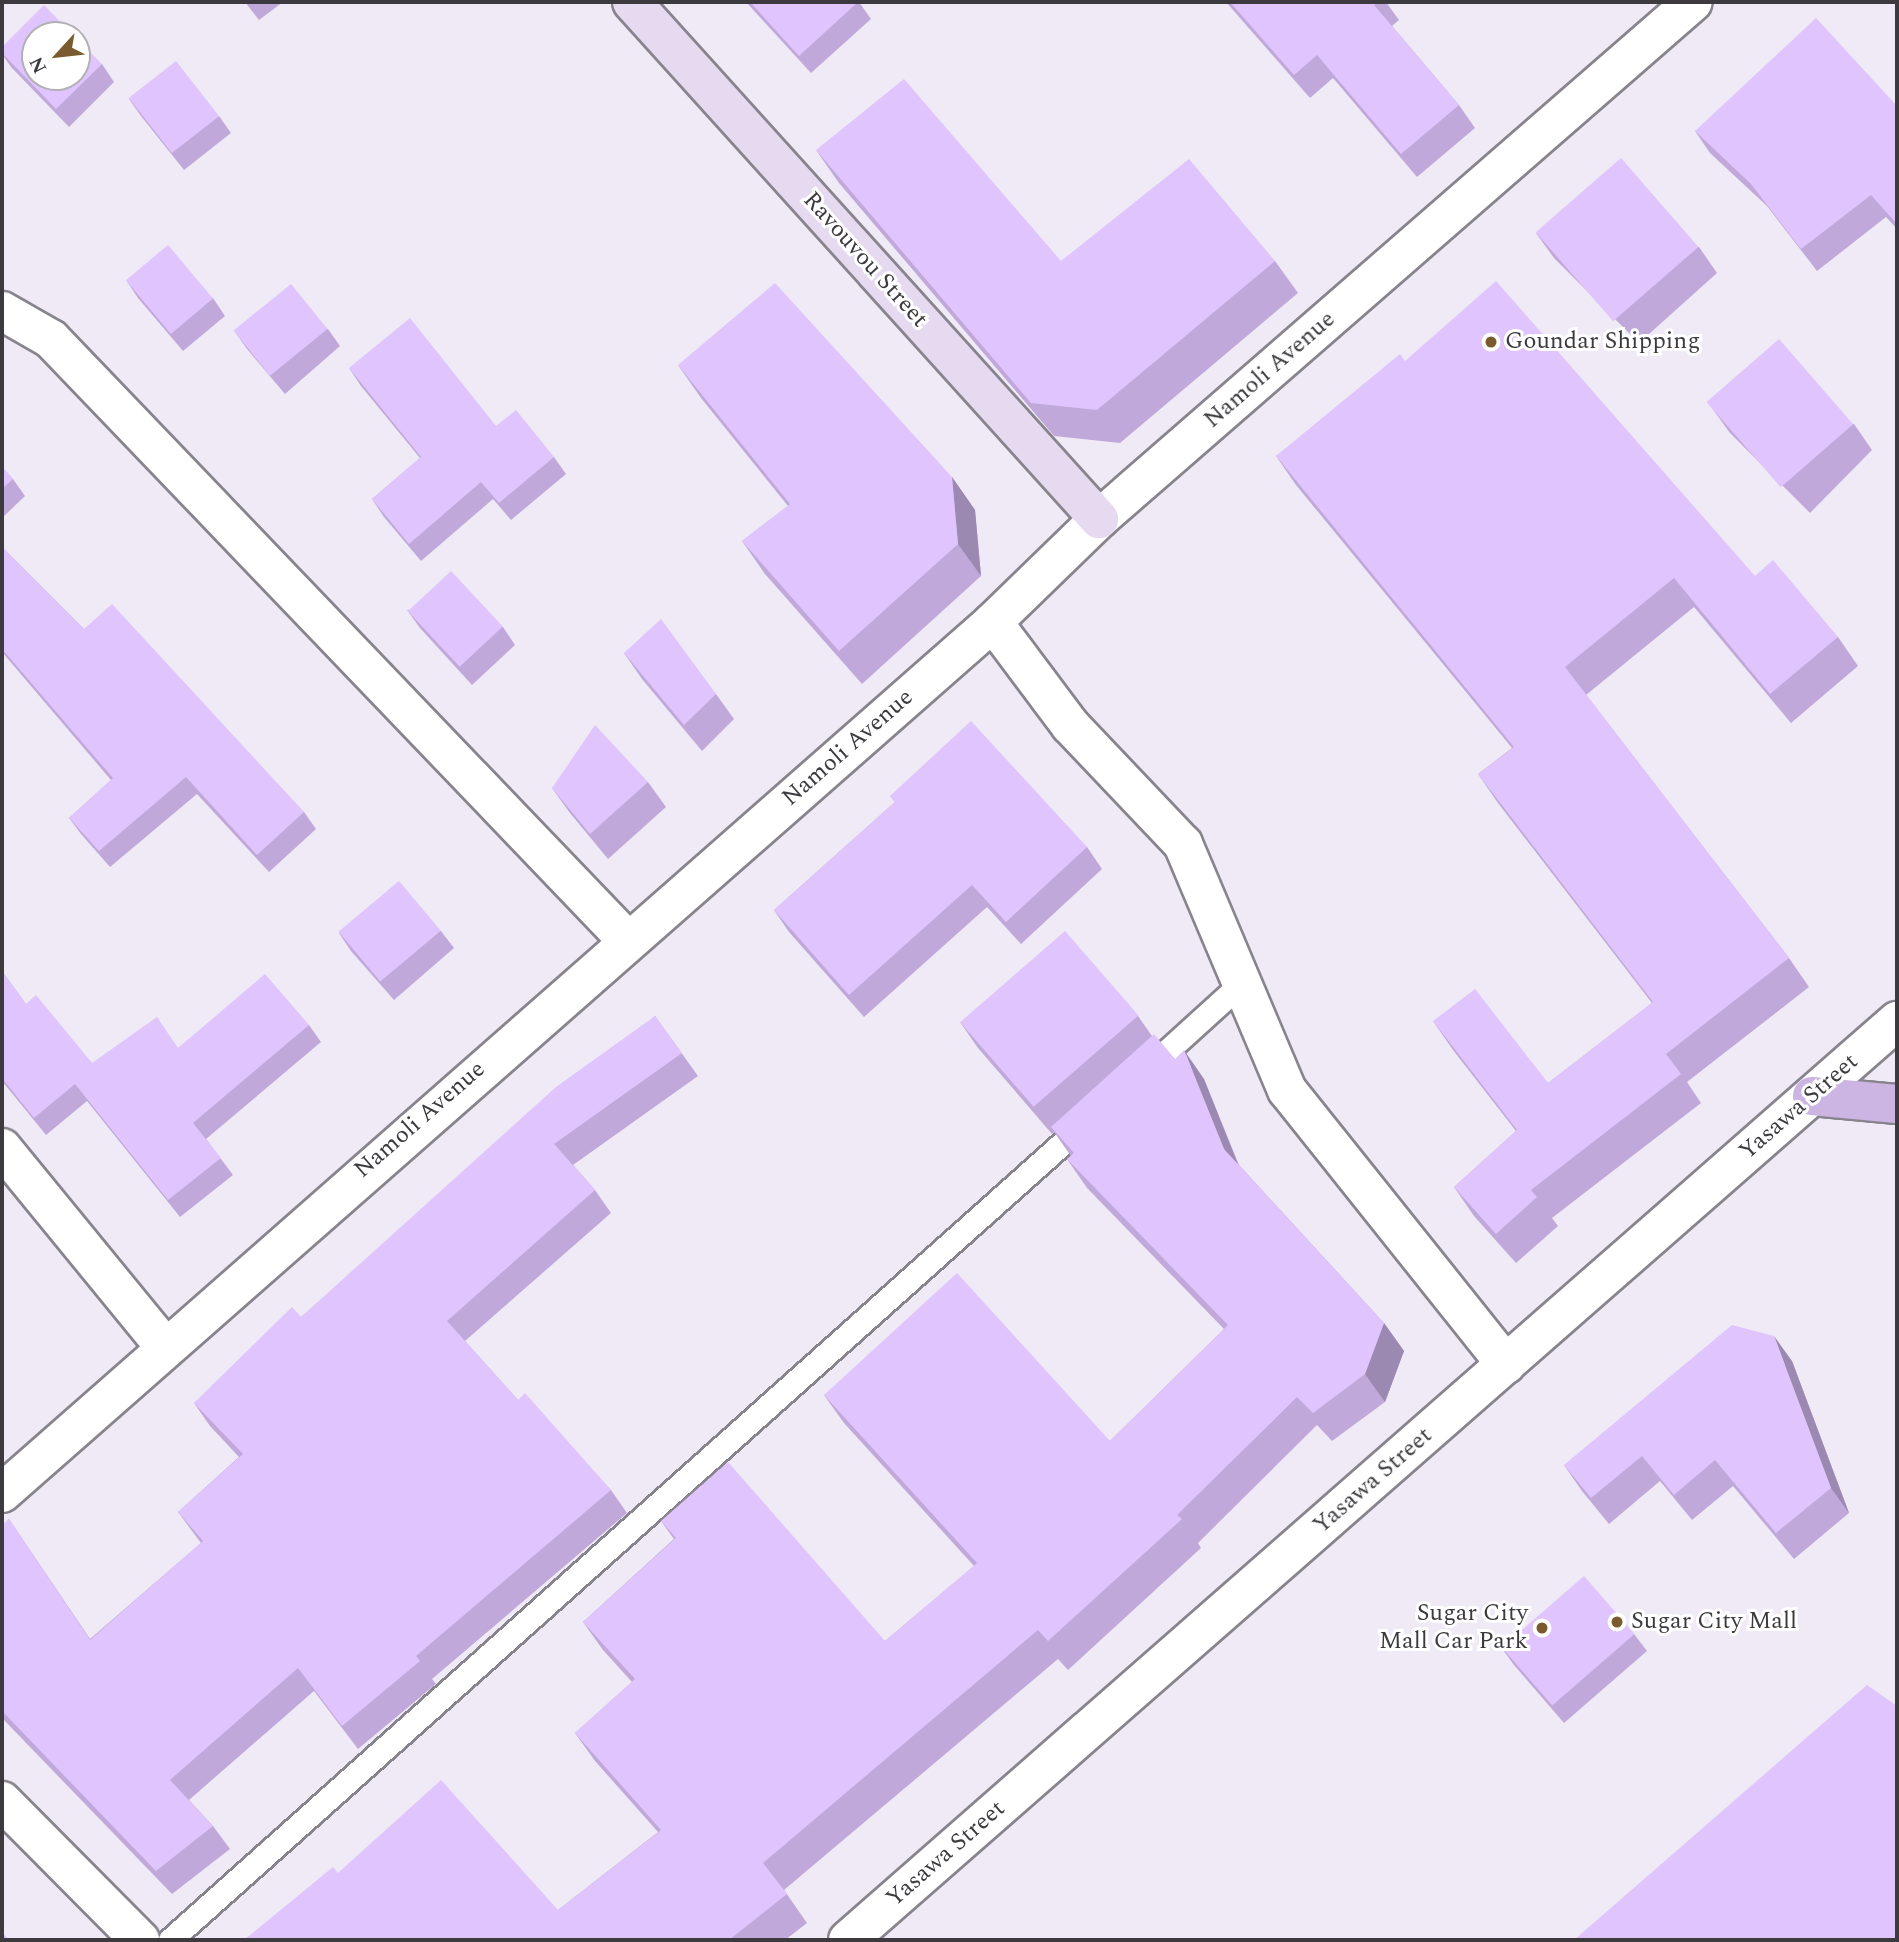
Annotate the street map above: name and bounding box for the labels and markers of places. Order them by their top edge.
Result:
place label: Goundar Shipping [1505,328,1700,356]
marker: Goundar Shipping [1483,334,1499,350]
place label: Sugar City Mall Car Park [1379,1600,1528,1656]
place label: Sugar City Mall [1631,1608,1797,1636]
marker: Sugar City Mall [1609,1614,1625,1630]
marker: Sugar City Mall Car Park [1534,1620,1550,1636]

